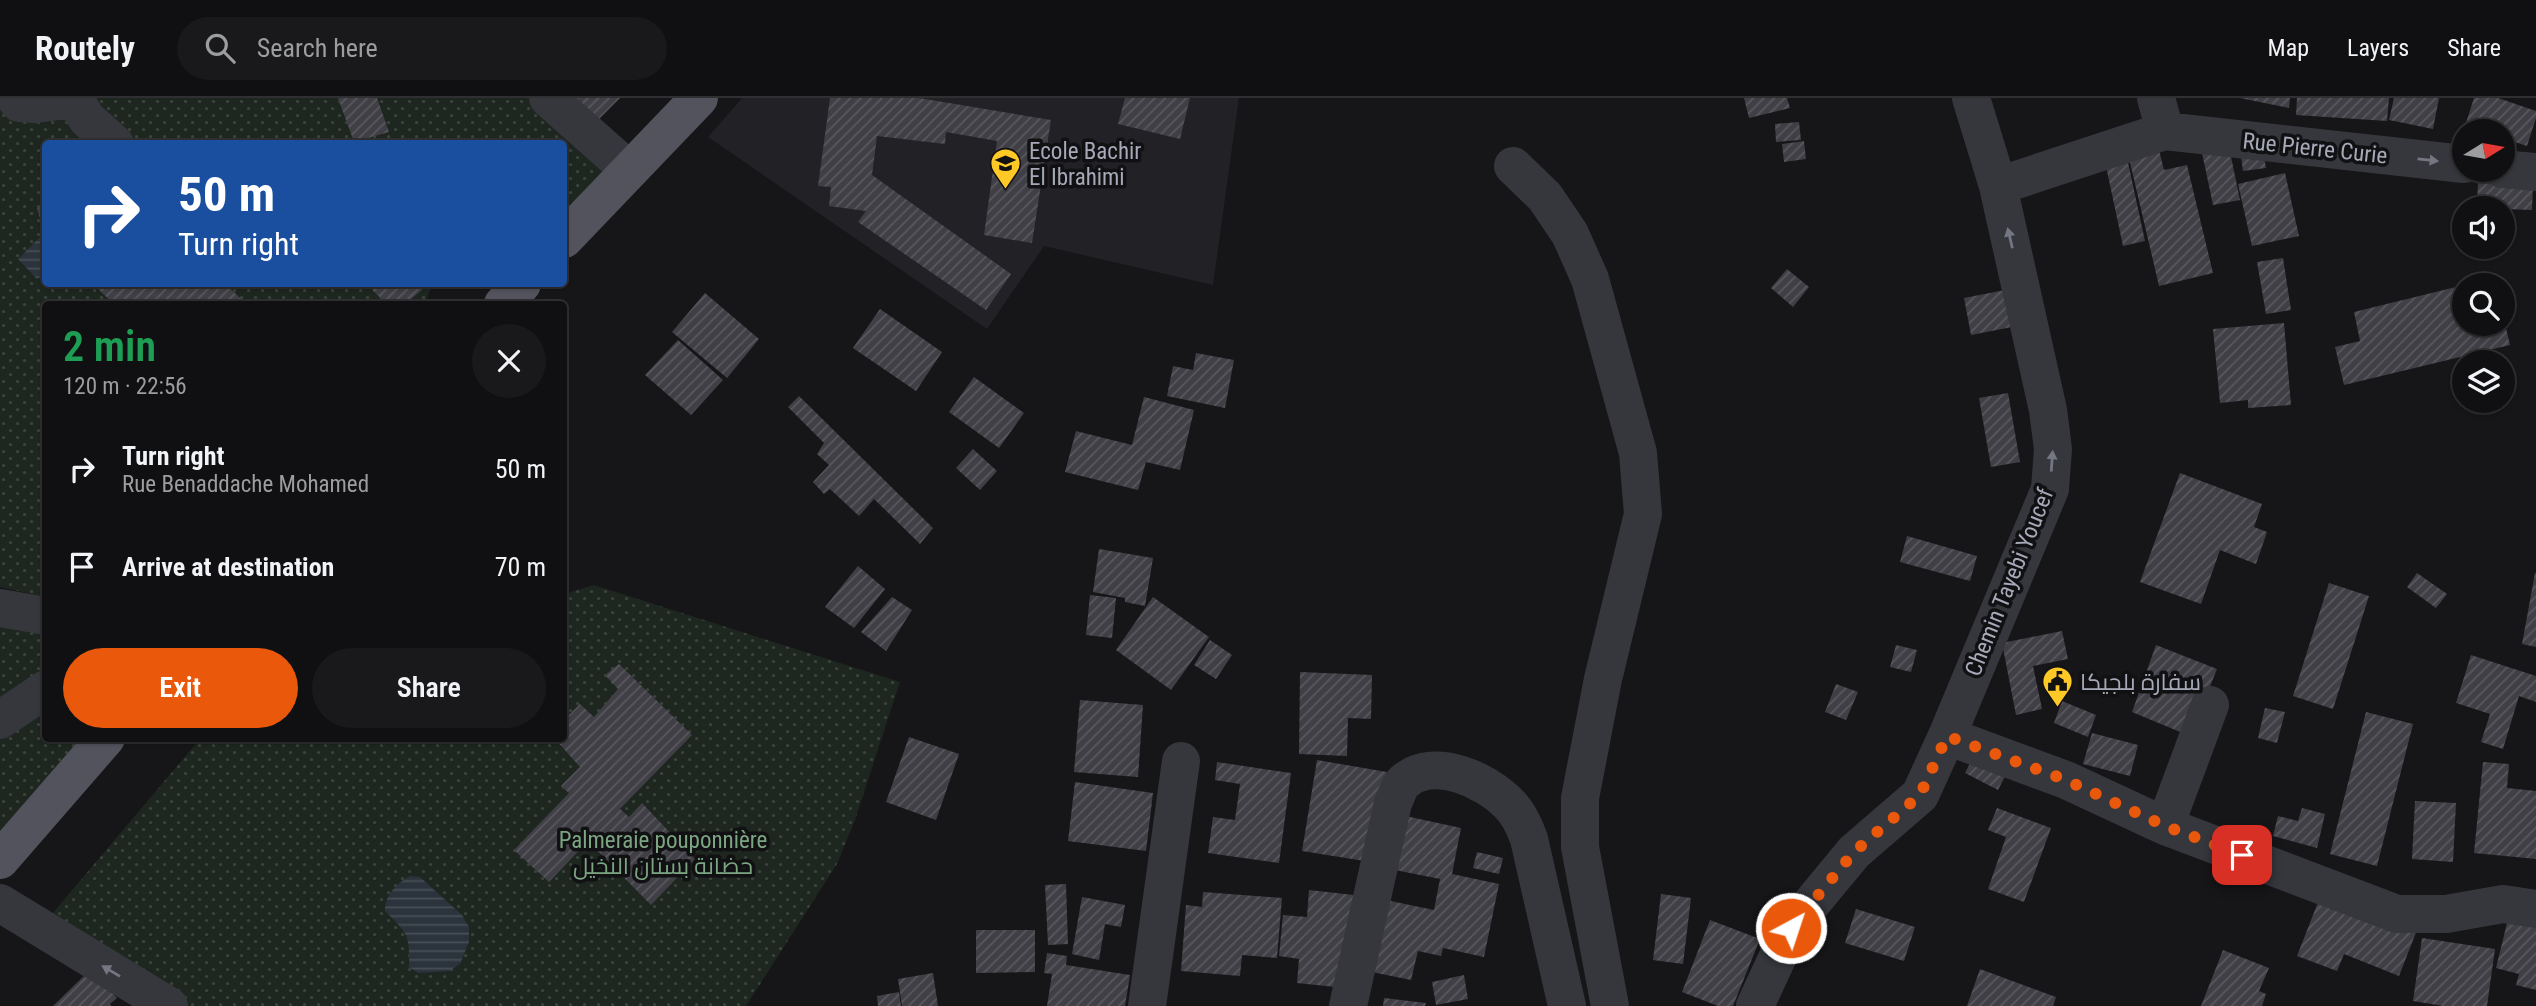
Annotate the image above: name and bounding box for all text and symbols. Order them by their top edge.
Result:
search box [177,17,667,80]
text: Routely [35,29,135,68]
icon: search [201,29,239,67]
text: Search here [257,33,378,63]
text: Map [2268,34,2309,62]
text: Layers [2347,34,2409,62]
text: Share [2447,34,2501,62]
north arrow [2452,119,2515,182]
map controls [2452,119,2515,413]
street label: Rue Pierre Curie [2241,127,2389,170]
place label: Ecole Bachir El Ibrahimi [1029,138,1141,191]
school or university icon: Ecole Bachir El Ibrahimi [989,147,1023,191]
one-way arrow [2417,155,2439,166]
text: 50 m [178,166,275,223]
icon: right [63,168,154,259]
button: sound [2452,196,2515,259]
text: Turn right [178,225,299,263]
one-way arrow [2004,227,2015,249]
button: search [2452,273,2515,336]
text: 2 min [63,322,156,371]
button: close [472,324,546,398]
button: layers [2452,350,2515,413]
text: 120 m · 22:56 [63,373,187,400]
text: Turn right [122,441,224,471]
icon: right [63,450,101,488]
one-way arrow [2047,450,2058,472]
text: 50 m [495,454,546,484]
text: Rue Benaddache Mohamed [122,471,369,498]
street label: Chemin Tayebi Youcef [1960,484,2060,680]
icon: arrive [63,548,101,586]
text: Arrive at destination [122,552,334,582]
text: 70 m [495,552,546,582]
button: Exit [63,648,298,728]
button: Share [312,648,546,728]
public building icon: سفارة بلجيكا [2040,665,2074,709]
place label: سفارة بلجيكا [2080,669,2201,696]
pin [2212,825,2272,885]
park label: Palmeraie pouponnière حضانة بستان النخيل [559,827,767,880]
icon: arrive [2223,836,2261,874]
position arrow [1754,891,1828,965]
one-way arrow [101,964,120,977]

